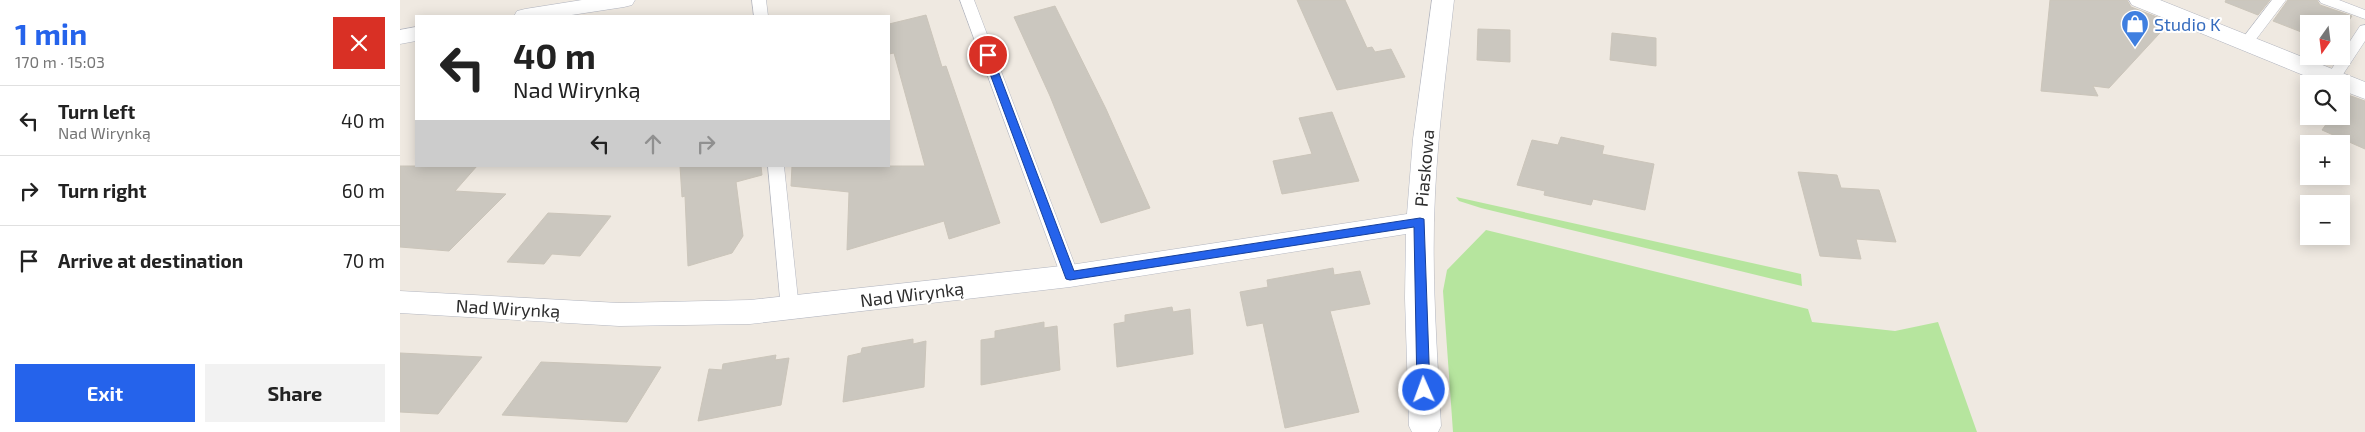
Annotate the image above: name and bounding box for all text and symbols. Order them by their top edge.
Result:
shop icon: Studio K [2120,9,2150,48]
place label: Studio K [2154,13,2221,35]
text: 1 min [15,15,87,51]
north arrow [2300,15,2350,65]
map controls [2300,15,2350,245]
button: close [333,17,385,69]
text: 40 m [513,34,596,76]
pin [967,34,1009,76]
icon: left [430,35,495,100]
icon: arrive [974,41,1002,69]
text: 170 m · 15:03 [15,52,105,71]
button: search [2300,75,2350,125]
text: Nad Wirynką [513,76,641,102]
text: Turn left [58,100,135,123]
icon: left [15,107,43,135]
text: 40 m [341,109,385,132]
text: Nad Wirynką [58,123,151,142]
street label: Piaskowa [1410,128,1438,208]
icon: left [586,130,614,158]
icon: ahead [639,130,667,158]
icon: right [692,130,720,158]
button: + [2300,135,2350,185]
icon: right [15,177,43,205]
text: Turn right [58,179,146,202]
text: 60 m [342,179,385,202]
button: − [2300,195,2350,245]
icon: arrive [15,247,43,275]
text: Arrive at destination [58,249,243,272]
text: 70 m [343,249,385,272]
street label: Nad Wirynką [859,277,965,311]
street label: Nad Wirynką [455,294,561,322]
position arrow [1397,363,1449,415]
button: Exit [15,364,195,422]
button: Share [205,364,385,422]

